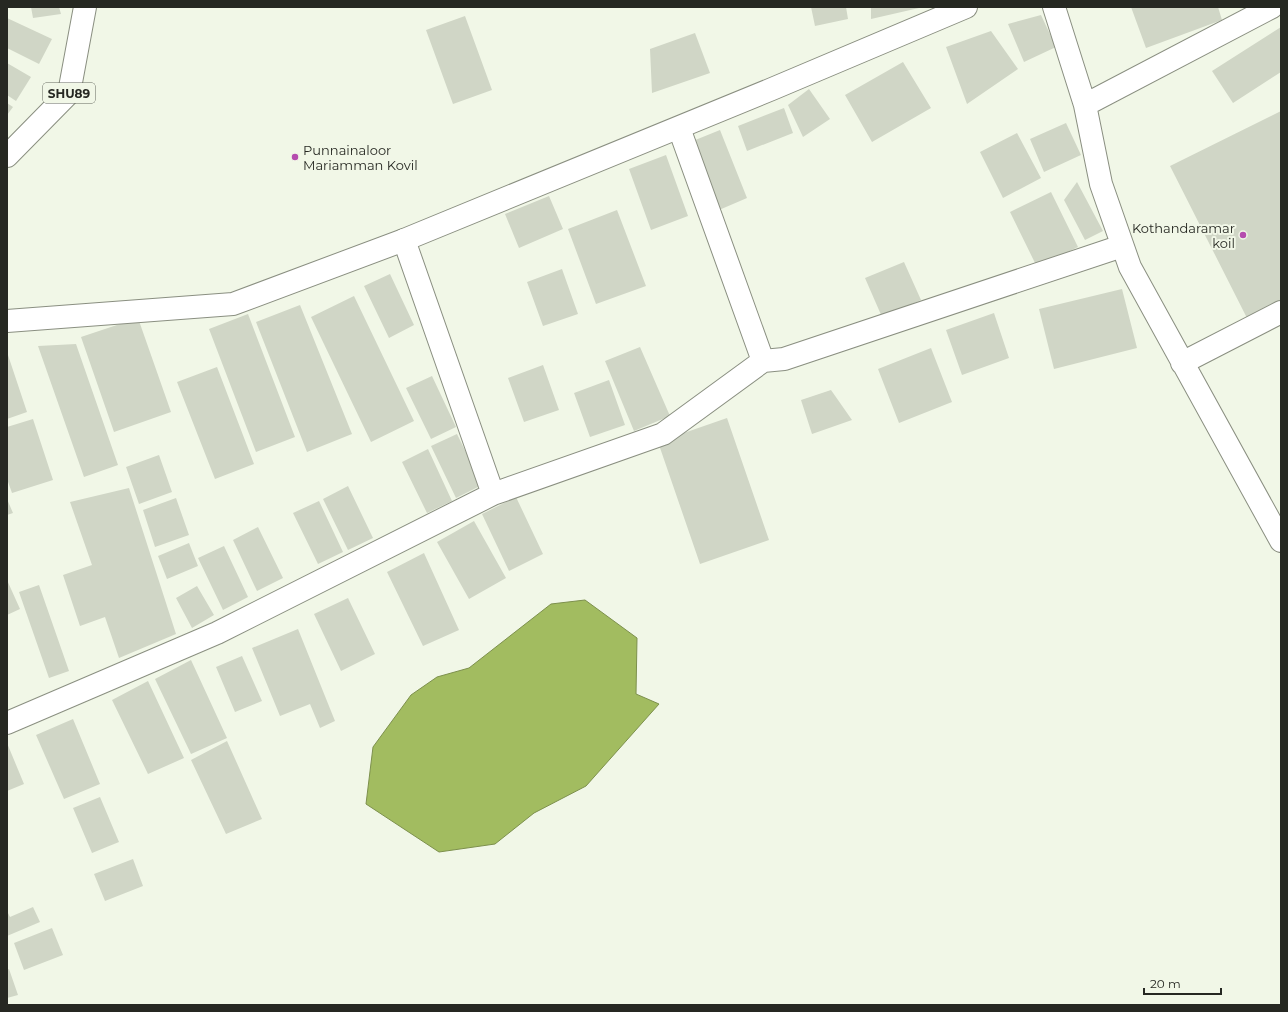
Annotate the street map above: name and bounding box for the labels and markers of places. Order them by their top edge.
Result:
place label: Punnainaloor Mariamman Kovil [303,142,418,173]
marker: Punnainaloor Mariamman Kovil [290,152,300,162]
place label: Kothandaramar koil [1132,220,1235,251]
marker: Kothandaramar koil [1238,230,1248,240]

